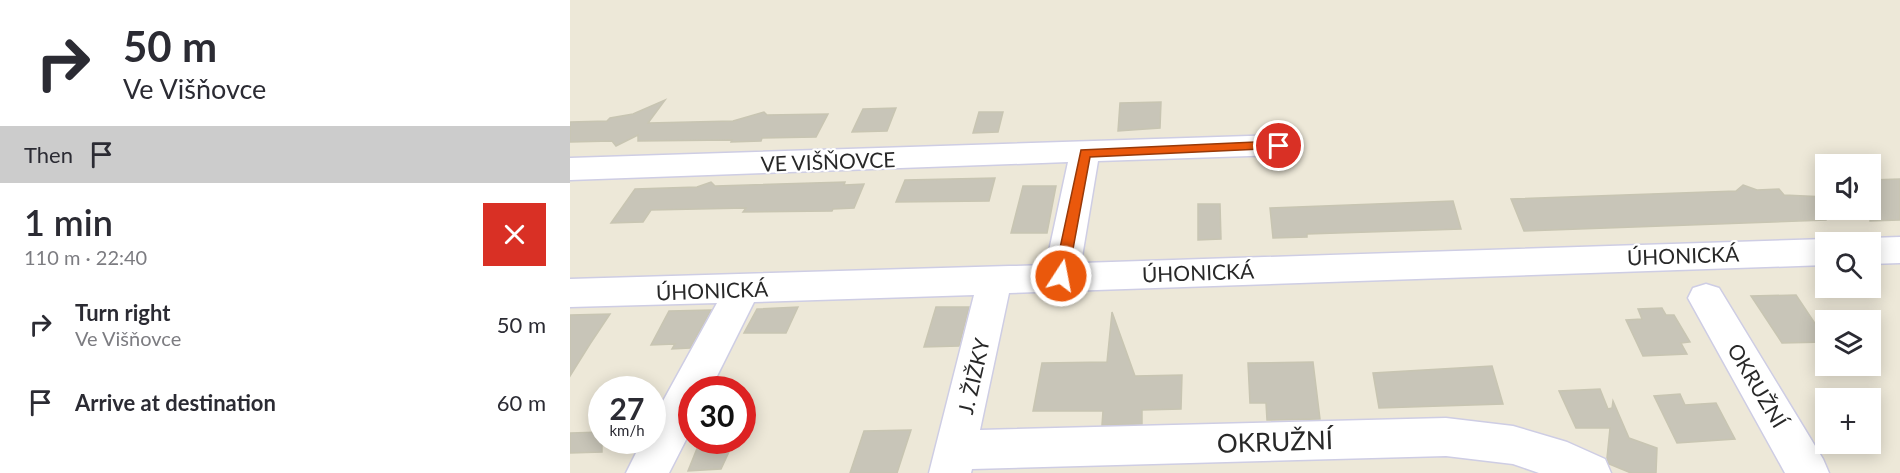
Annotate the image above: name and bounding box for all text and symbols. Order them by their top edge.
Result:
text: 50 m [123,21,217,71]
icon: right [24,24,102,102]
text: Ve Višňovce [123,72,266,105]
pin [1253,120,1304,171]
icon: arrive [1262,129,1295,162]
icon: arrive [85,138,118,171]
text: Then [24,141,73,168]
street label: VE VIŠŇOVCE [760,146,896,176]
map controls [1815,154,1881,454]
button: sound [1815,154,1881,220]
text: 1 min [24,200,113,244]
button: close [483,203,546,266]
button: search [1815,232,1881,298]
street label: ÚHONICKÁ [1626,241,1740,269]
position arrow [1029,244,1093,308]
text: 110 m · 22:40 [24,245,147,269]
street label: ÚHONICKÁ [1141,258,1255,286]
street label: ÚHONICKÁ [655,276,769,304]
text: Turn right [75,299,170,326]
icon: right [24,308,57,341]
button: layers [1815,310,1881,376]
text: 50 m [497,311,546,338]
text: Ve Višňovce [75,326,181,350]
street label: J. ŽIŽKY [952,335,994,416]
street label: OKRUŽNÍ [1723,338,1793,433]
speed limit sign: 30 [678,376,756,454]
icon: arrive [24,386,57,419]
button: + [1815,388,1881,454]
text: Arrive at destination [75,389,276,416]
text: 60 m [497,389,546,416]
text: 27 [610,390,644,426]
text: km/h [609,421,645,439]
street label: OKRUŽNÍ [1216,423,1335,459]

